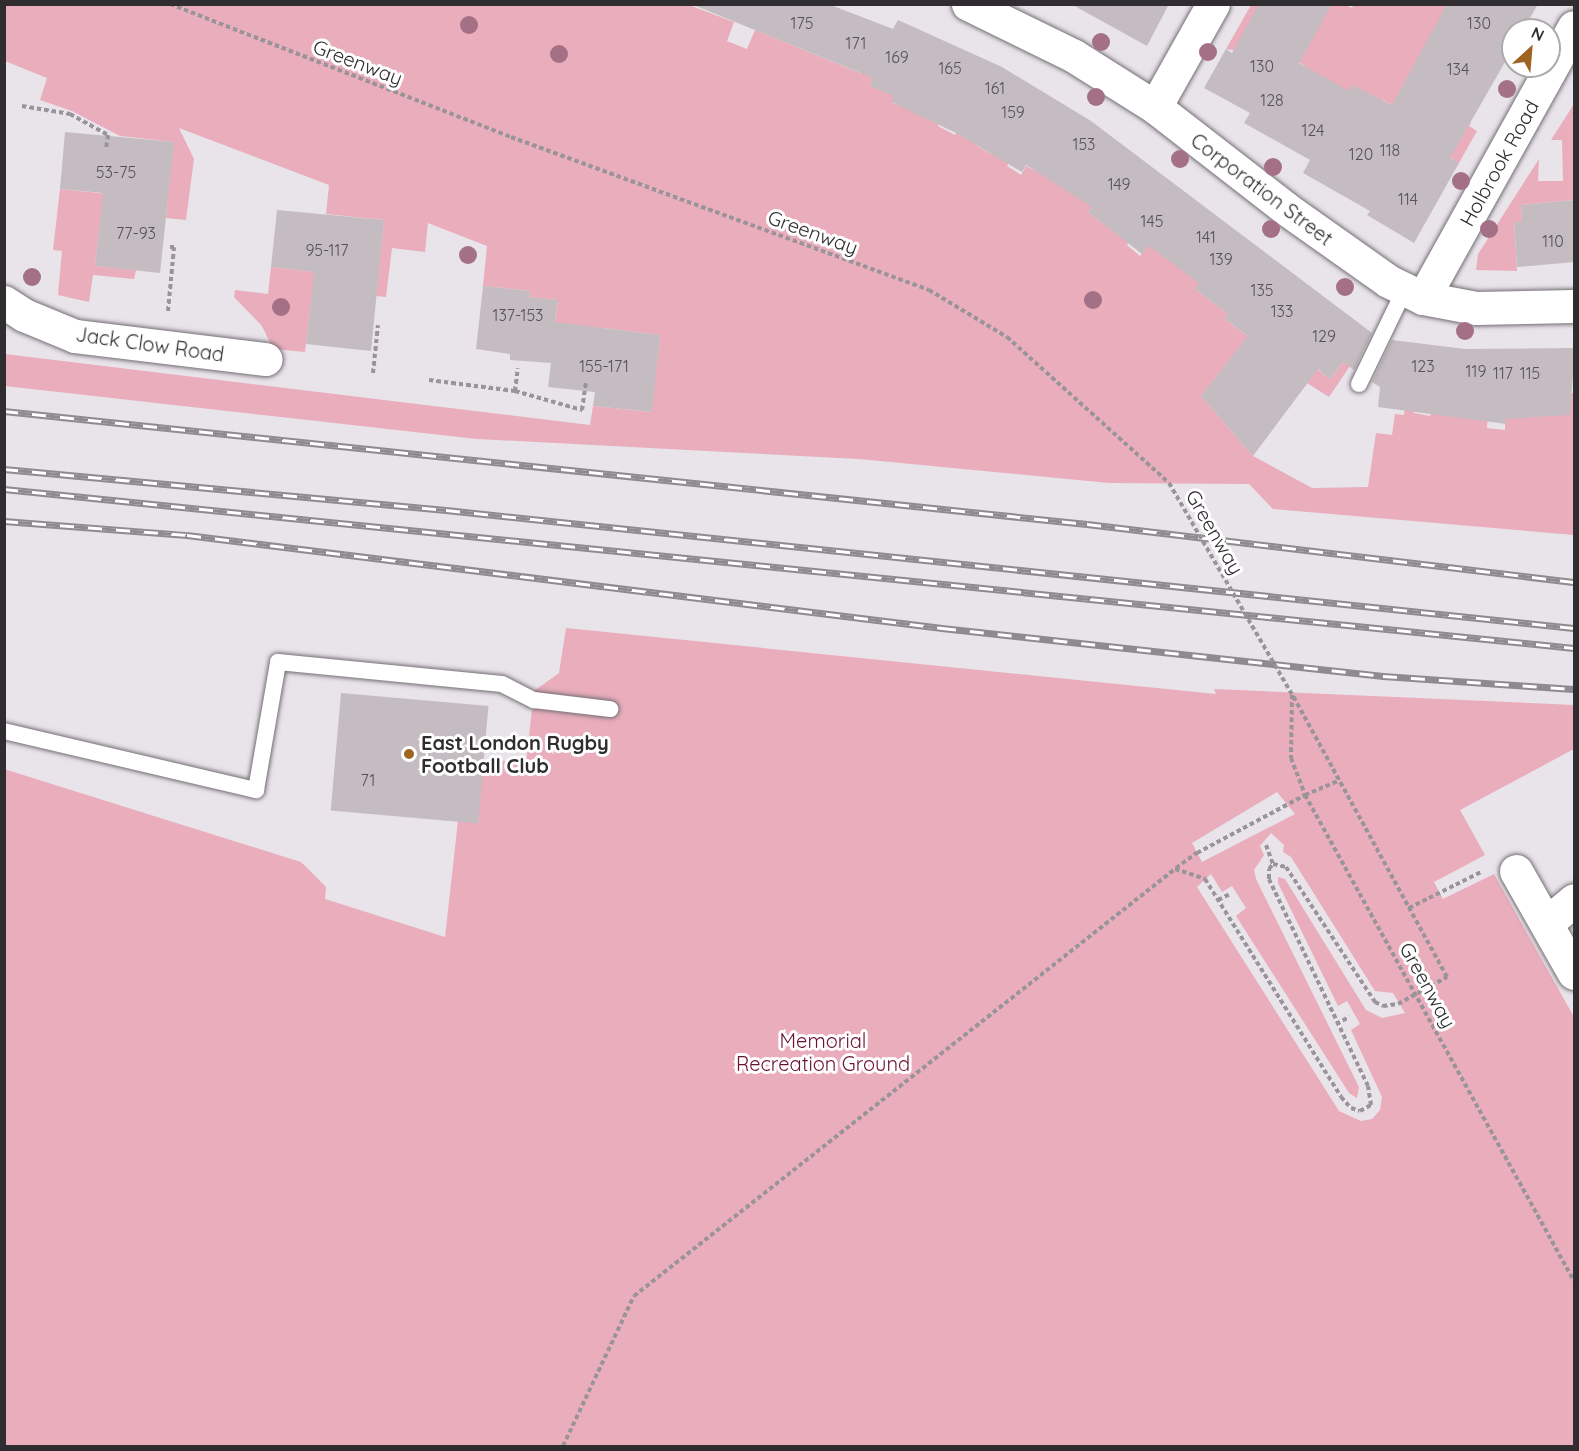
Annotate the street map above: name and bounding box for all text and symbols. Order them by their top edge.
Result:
house number: 175 [791,13,813,33]
house number: 130 [1467,13,1491,33]
north arrow [1501,18,1561,78]
text: N [1528,22,1548,45]
house number: 171 [846,33,866,53]
street label: Greenway [310,34,406,90]
house number: 169 [885,47,909,67]
house number: 130 [1250,56,1274,76]
house number: 165 [938,58,962,78]
house number: 134 [1447,59,1469,79]
house number: 161 [985,78,1005,98]
house number: 128 [1260,90,1284,110]
street label: Holbrook Road [1454,96,1544,230]
house number: 159 [1001,102,1025,122]
house number: 124 [1302,120,1324,140]
street label: Corporation Street [1186,128,1338,250]
house number: 153 [1072,134,1096,154]
house number: 118 [1380,140,1400,160]
house number: 120 [1349,144,1373,164]
house number: 53-75 [96,162,136,182]
house number: 149 [1108,174,1130,194]
house number: 114 [1398,189,1418,209]
street label: Greenway [765,205,861,259]
house number: 145 [1141,211,1163,231]
house number: 77-93 [116,223,156,243]
house number: 141 [1196,227,1216,247]
house number: 110 [1542,231,1564,251]
house number: 95-117 [305,240,349,260]
house number: 139 [1209,249,1233,269]
house number: 135 [1250,280,1274,300]
house number: 133 [1271,301,1293,321]
house number: 137-153 [492,305,544,325]
street label: Jack Clow Road [74,322,226,366]
house number: 129 [1312,326,1336,346]
house number: 155-171 [579,356,629,376]
house number: 123 [1411,356,1435,376]
house number: 119 [1466,361,1486,381]
house number: 117 [1493,363,1513,383]
house number: 115 [1520,363,1540,383]
street label: Greenway [1181,485,1249,579]
place label: East London Rugby Football Club [421,730,609,777]
marker: East London Rugby Football Club [402,747,416,761]
house number: 71 [361,770,375,790]
street label: Greenway [1395,938,1461,1032]
park label: Memorial Recreation Ground [736,1028,910,1075]

